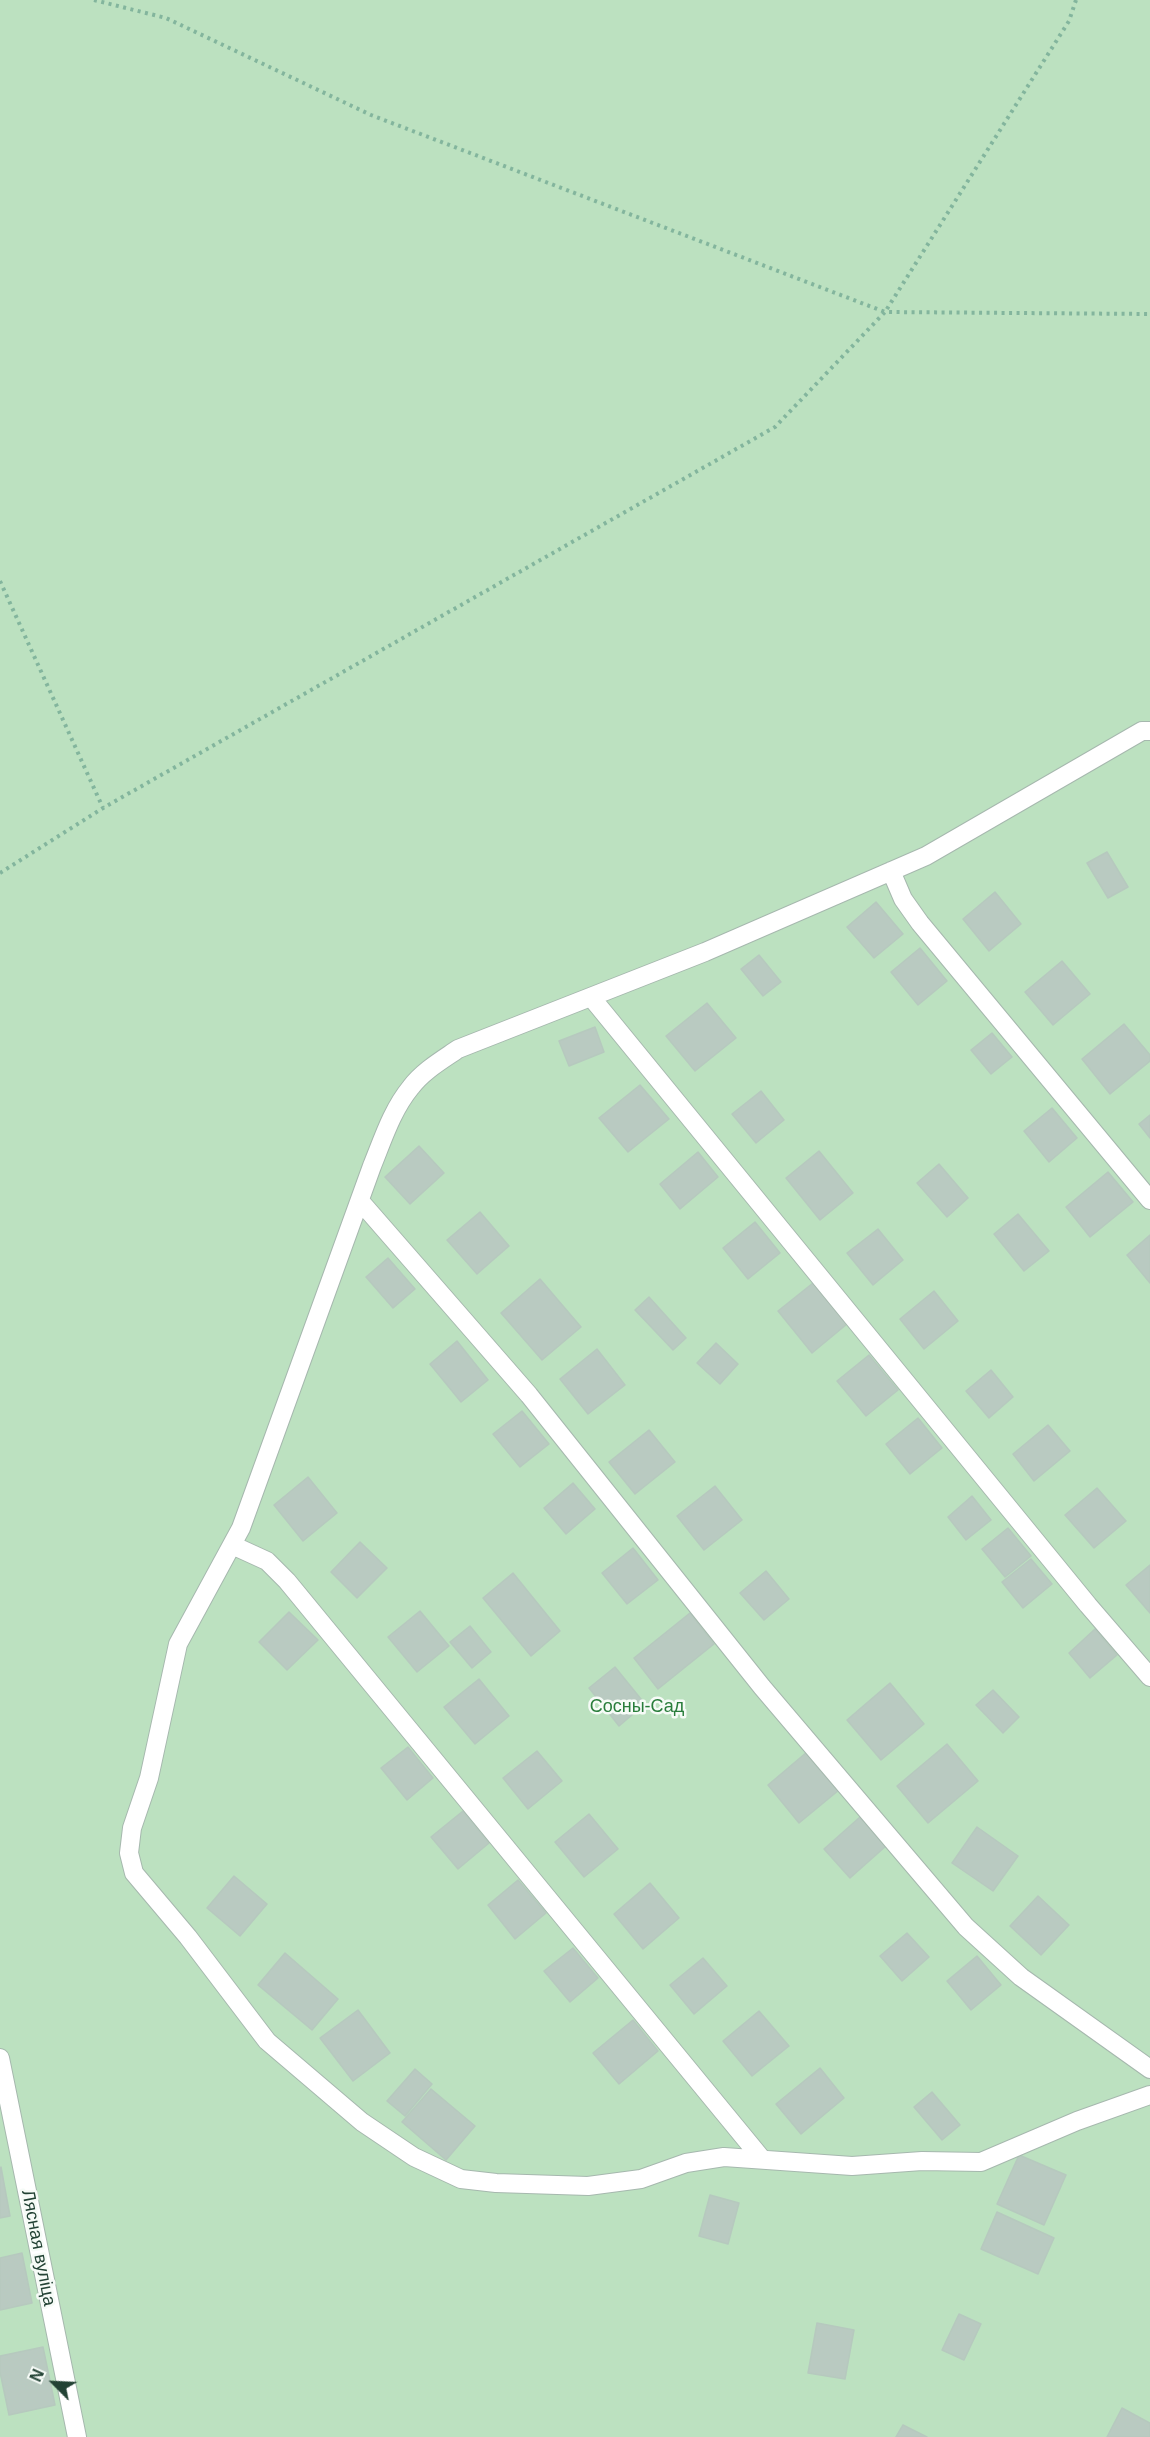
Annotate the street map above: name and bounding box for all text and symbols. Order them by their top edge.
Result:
park label: Сосны-Сад [590,1696,684,1718]
street label: Лясная вуліца [16,2188,60,2308]
north arrow [24,2353,84,2413]
text: N [27,2367,47,2384]

